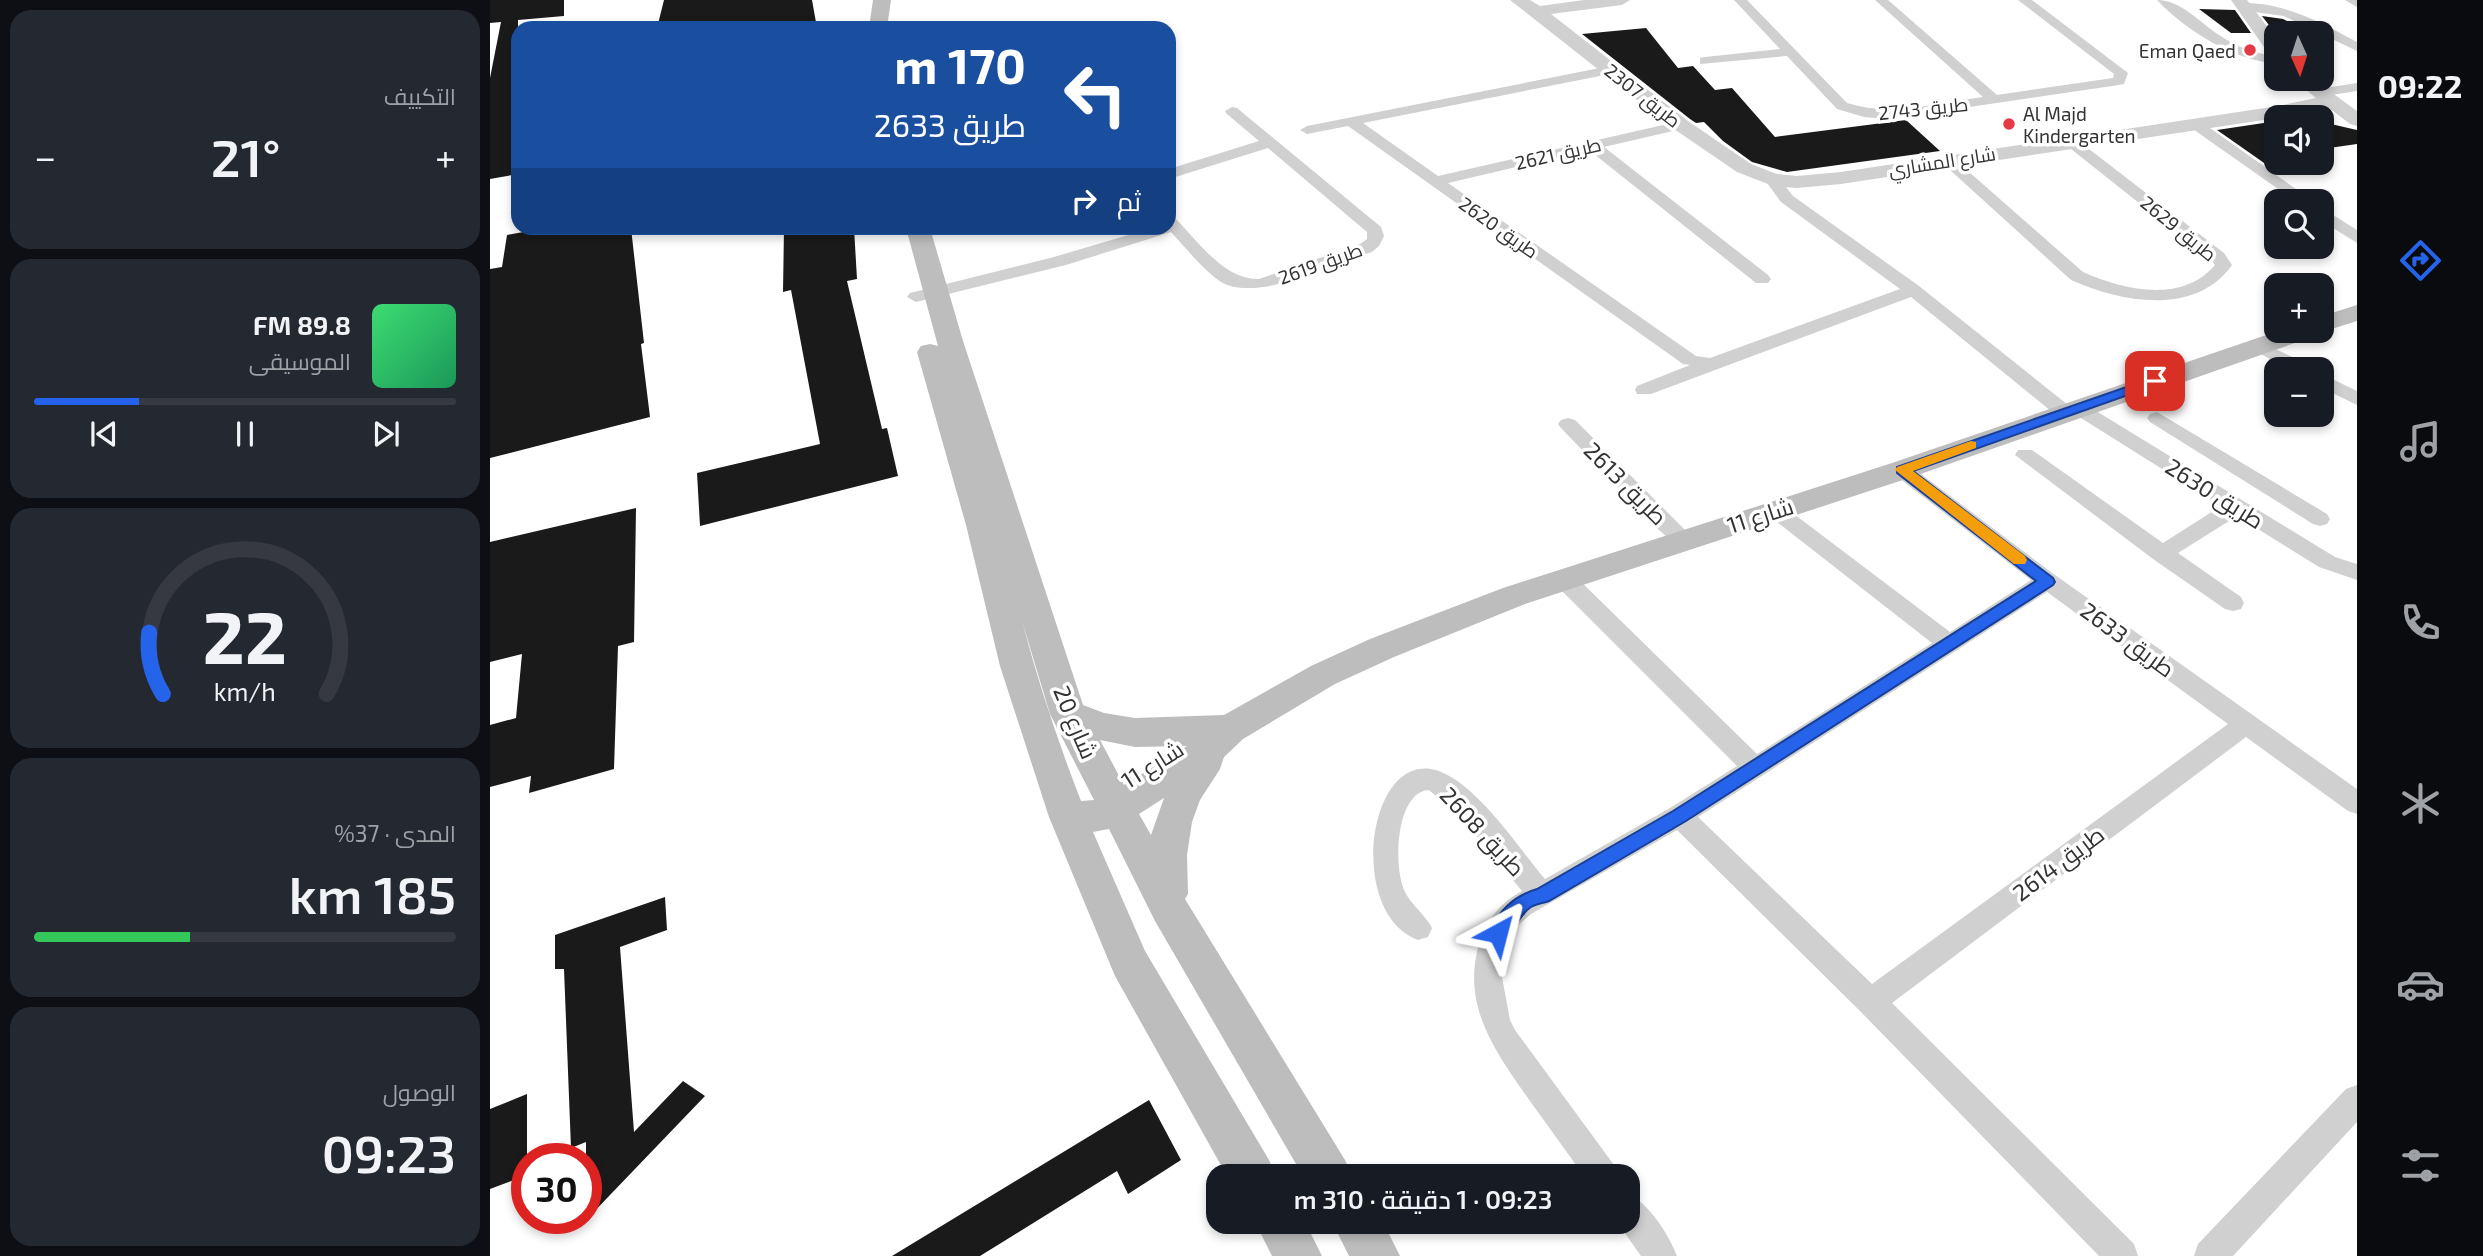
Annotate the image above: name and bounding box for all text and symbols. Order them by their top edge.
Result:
north arrow [2264,21,2334,91]
map controls [2264,21,2334,427]
text: 170 m [894,35,1026,94]
place label: Eman Qaed [2139,39,2236,62]
marker: Eman Qaed [2242,42,2258,58]
icon: left [1050,49,1141,140]
street label: طريق 2307 [1599,58,1686,133]
text: 09:22 [2378,66,2462,104]
text: التكييف [384,82,456,110]
street label: طريق 2743 [1877,92,1969,126]
place label: Al Majd Kindergarten [2023,102,2136,147]
text: طريق 2633 [874,105,1026,143]
button: sound [2264,105,2334,175]
marker: Al Majd Kindergarten [2001,116,2017,132]
text: 21° [211,125,281,187]
street label: طريق 2621 [1513,132,1604,176]
text: − [34,133,56,179]
text: + [435,133,456,179]
street label: شارع المشاري [1887,141,1998,185]
icon: right [1065,182,1103,220]
text: ثم [1117,185,1141,216]
button: search [2264,189,2334,259]
street label: طريق 2620 [1454,191,1543,264]
street label: طريق 2629 [2135,191,2222,267]
icon: directions [2396,236,2445,285]
street label: طريق 2619 [1275,237,1366,291]
button: + [2264,273,2334,343]
text: 89.8 FM [253,309,351,340]
text: الموسيقى [249,347,351,375]
pin [2125,351,2185,411]
button: − [2264,357,2334,427]
icon: arrive [2136,362,2174,400]
icon: previous [85,415,123,453]
icon: pause [226,415,264,453]
icon: next [367,415,405,453]
icon: music [2396,417,2445,466]
street label: طريق 2613 [1578,436,1673,531]
street label: طريق 2630 [2160,452,2269,535]
street label: شارع 11 [1723,491,1798,542]
text: 22 [203,591,287,679]
street label: طريق 2633 [2075,596,2180,683]
icon: phone [2396,598,2445,647]
text: km/h [214,676,276,706]
street label: شارع 20 [1045,681,1104,764]
street label: شارع 11 [1116,734,1190,796]
icon: climate [2396,779,2445,828]
street label: طريق 2608 [1434,781,1531,882]
text: المدى · 37% [334,819,456,847]
street label: طريق 2614 [2007,820,2110,907]
text: 185 km [289,862,456,924]
position arrow [1461,896,1535,970]
icon: car [2396,960,2445,1009]
text: الوصول [383,1078,456,1106]
text: 09:23 [322,1121,456,1183]
icon: filters [2396,1141,2445,1190]
speed limit sign: 30 [511,1143,602,1234]
text: 09:23 · 1 دقيقة · 310 m [1294,1183,1552,1214]

